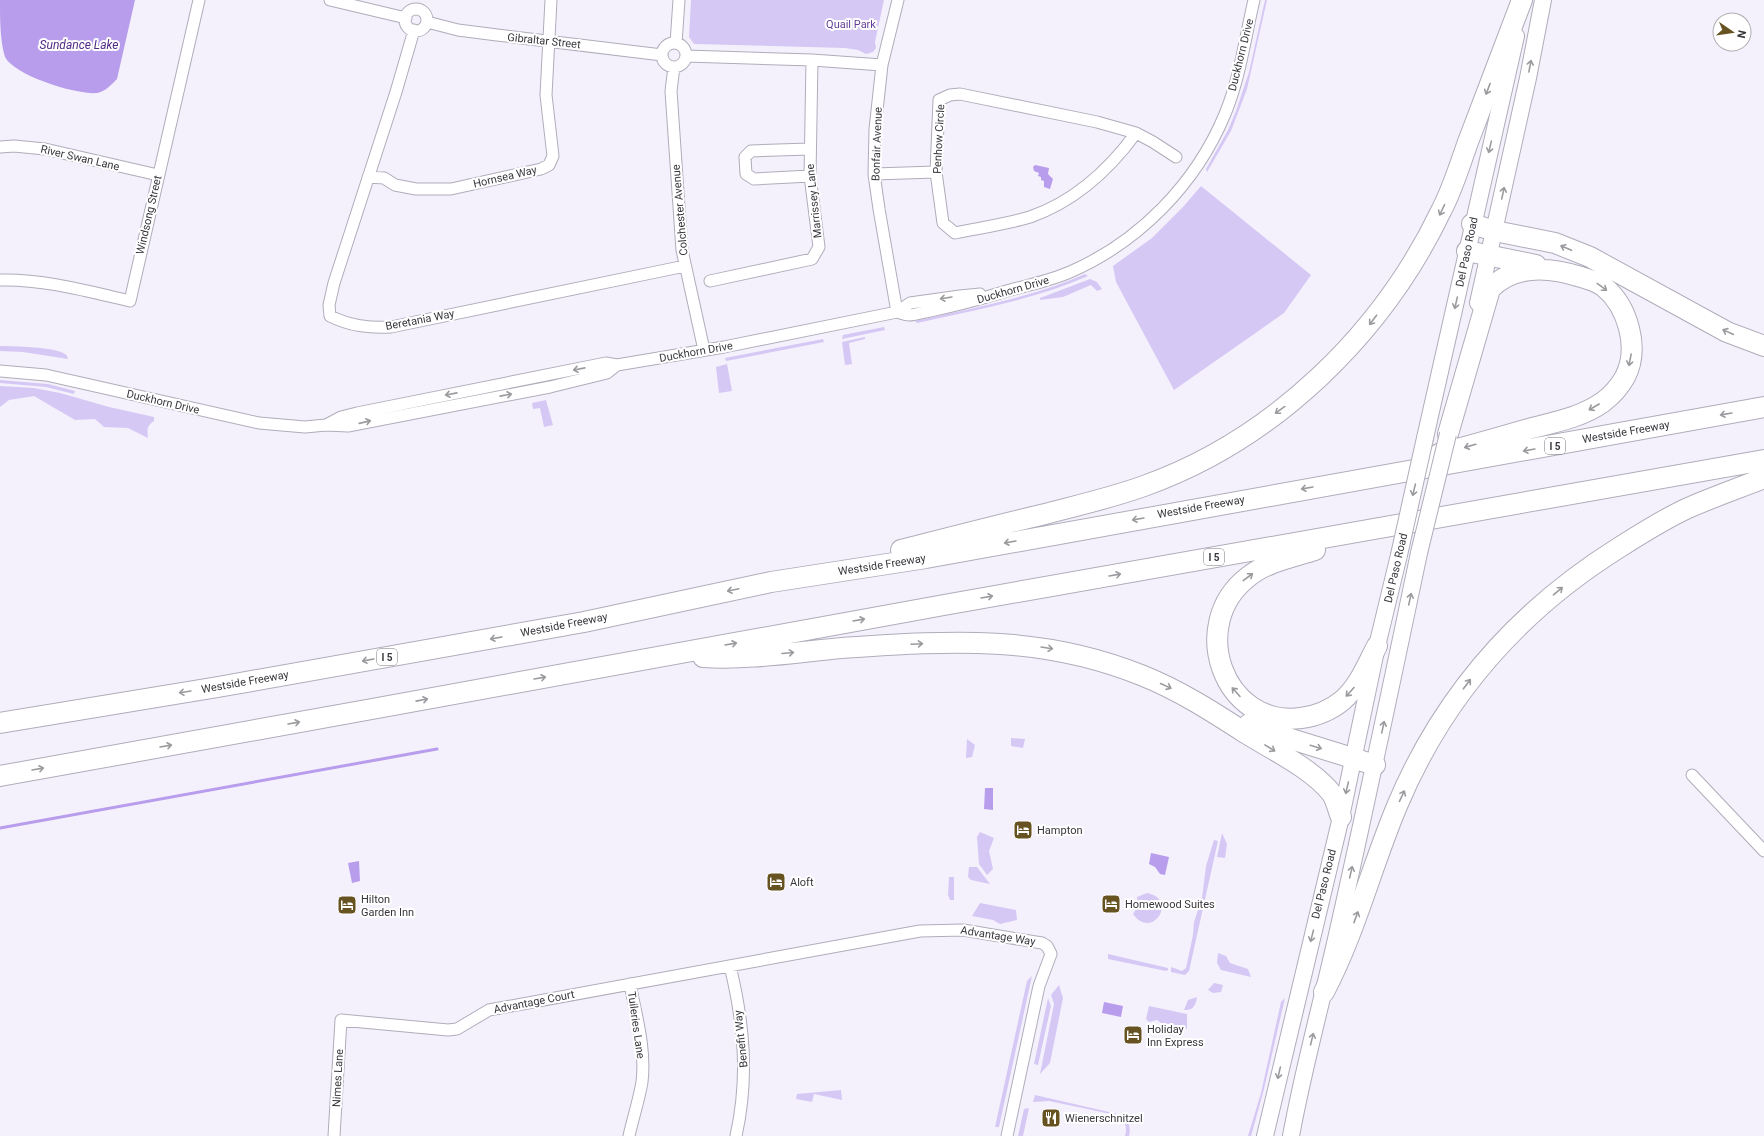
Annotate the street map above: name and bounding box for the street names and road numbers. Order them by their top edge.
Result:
street label: Duckhorn Drive [1226,17,1256,93]
street label: Gibraltar Street [507,31,582,51]
street label: Penhow Circle [931,104,947,174]
street label: Bonfair Avenue [869,107,885,181]
street label: River Swan Lane [39,143,121,173]
street label: Hornsea Way [472,163,539,191]
street label: Marrissey Lane [804,163,824,239]
street label: Colchester Avenue [670,164,690,256]
street label: Windsong Street [134,174,164,256]
street label: Del Paso Road [1453,216,1481,288]
street label: Duckhorn Drive [976,273,1051,306]
street label: Beretania Way [384,307,456,333]
street label: Duckhorn Drive [658,339,734,365]
street label: Duckhorn Drive [125,387,201,417]
street label: Westside Freeway [1581,418,1671,446]
road number: I 5 [1545,438,1565,454]
street label: Westside Freeway [1156,493,1246,521]
street label: Del Paso Road [1382,532,1410,604]
road number: I 5 [1204,549,1224,565]
street label: Westside Freeway [837,552,927,578]
street label: Westside Freeway [519,610,609,640]
road number: I 5 [377,649,397,665]
street label: Westside Freeway [200,668,290,696]
street label: Del Paso Road [1309,848,1339,920]
street label: Advantage Way [960,924,1037,948]
street label: Advantage Court [492,988,576,1016]
street label: Tuileries Lane [625,991,647,1060]
street label: Benefit Way [731,1009,750,1068]
street label: Nimes Lane [330,1048,346,1107]

